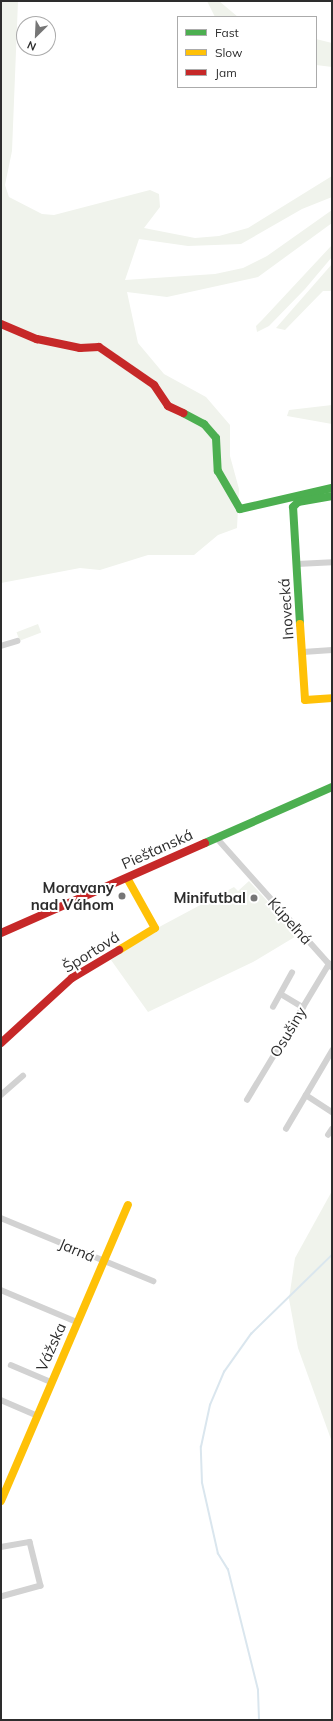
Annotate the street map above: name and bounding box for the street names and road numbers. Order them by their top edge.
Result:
street label: Inovecká [275,578,297,640]
street label: Piešťanská [119,825,195,873]
street label: Kúpeľná [264,894,316,948]
street label: Športová [59,928,123,976]
street label: Osušiny [266,1004,310,1060]
street label: Jarná [56,1234,98,1266]
street label: Vážska [32,1320,70,1374]

